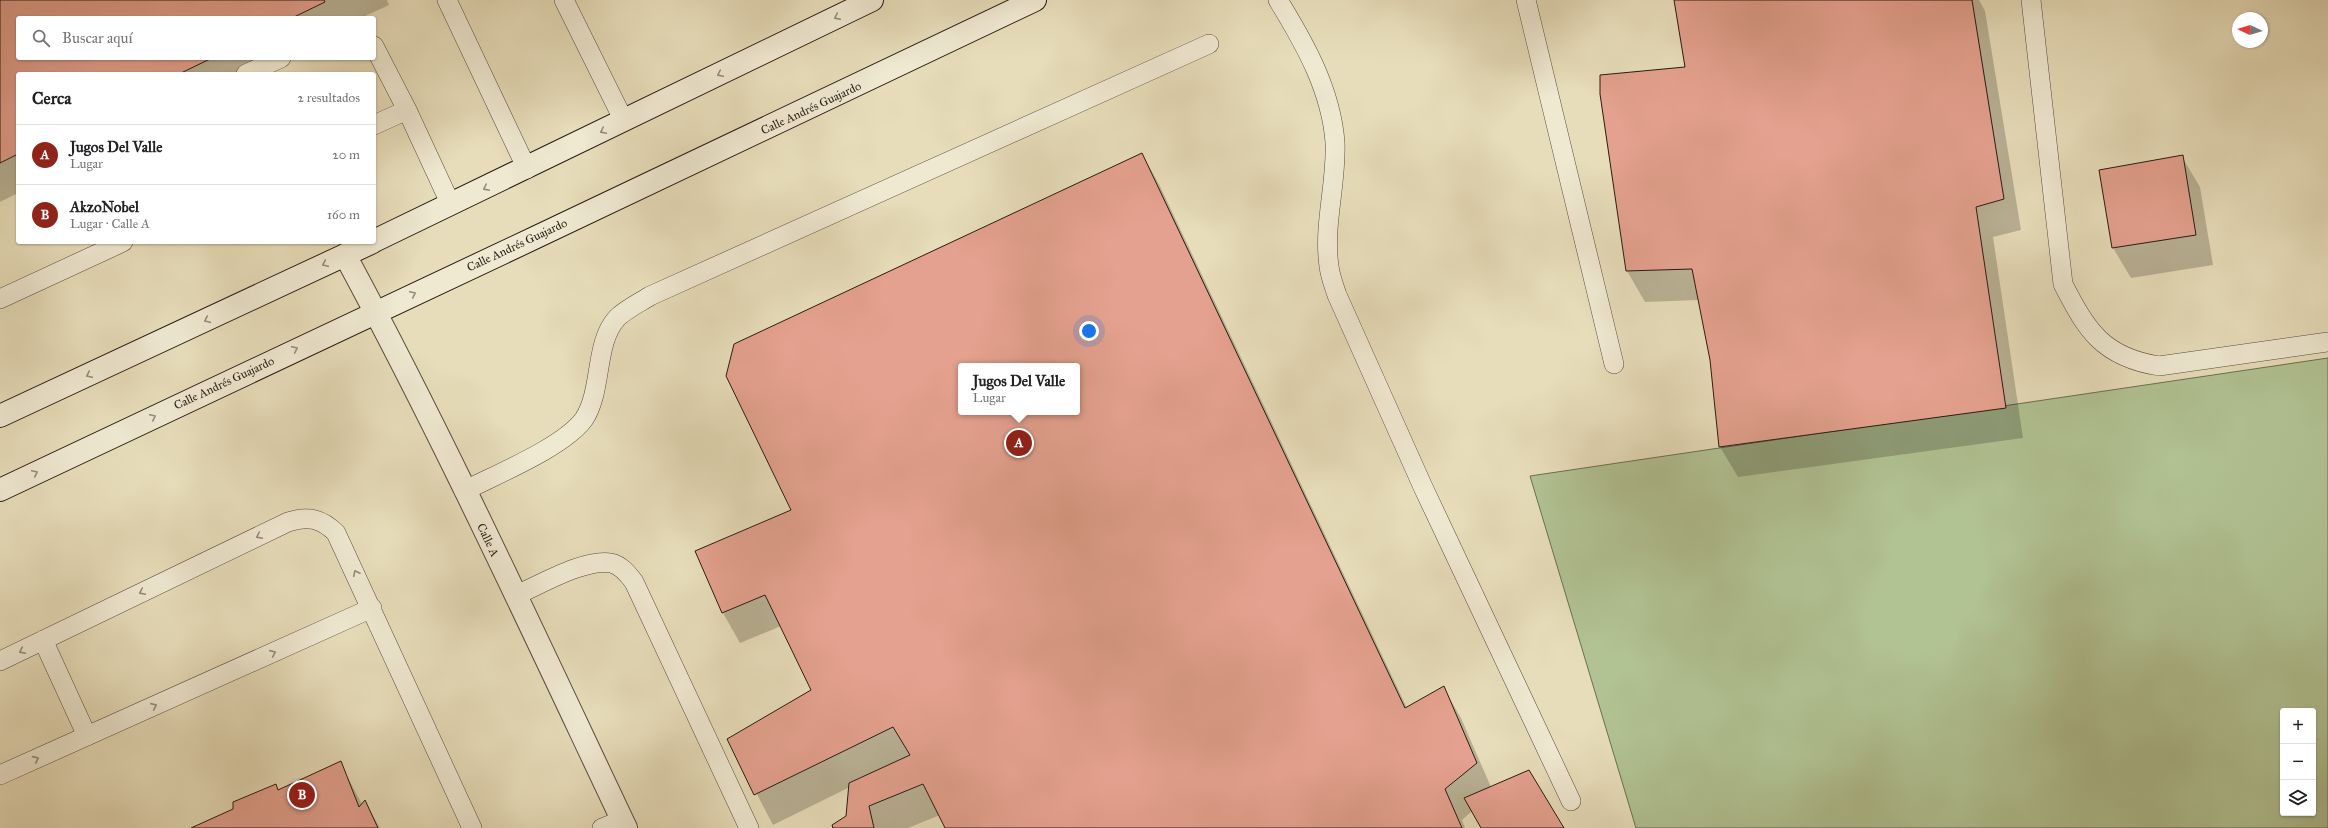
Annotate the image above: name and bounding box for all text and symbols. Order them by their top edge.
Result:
one-way arrow [833,12,841,20]
north arrow [2232,12,2268,48]
search box [16,16,376,60]
icon: search [30,27,52,49]
text: Buscar aquí [62,29,133,47]
one-way arrow [717,69,724,77]
street label: Calle Andrés Guajardo [759,79,863,137]
text: Cerca [32,88,71,109]
text: 2 resultados [297,90,360,106]
one-way arrow [600,126,607,134]
text: Jugos Del Valle [70,138,162,156]
text: A [41,147,49,163]
text: 20 m [332,147,360,163]
text: Lugar [70,156,103,172]
one-way arrow [483,183,491,191]
text: AkzoNobel [70,198,139,216]
text: B [41,207,49,223]
text: 160 m [327,207,360,223]
text: Lugar · Calle A [70,216,150,232]
street label: Calle Andrés Guajardo [465,216,569,274]
one-way arrow [321,260,328,268]
one-way arrow [408,291,416,299]
one-way arrow [204,315,211,323]
your location [1079,321,1099,341]
one-way arrow [291,346,299,354]
street label: Calle Andrés Guajardo [172,354,276,412]
popup [958,363,1080,415]
one-way arrow [86,370,94,378]
text: Jugos Del Valle [973,372,1065,390]
text: Lugar [973,390,1006,406]
one-way arrow [148,414,156,422]
pin: A [1006,428,1032,458]
one-way arrow [31,470,39,478]
street label: Calle A [474,521,502,559]
one-way arrow [256,531,264,539]
one-way arrow [353,570,361,577]
one-way arrow [139,587,147,595]
one-way arrow [18,646,26,654]
one-way arrow [269,649,276,657]
one-way arrow [151,702,158,710]
map controls [2280,708,2316,816]
button: + [2280,708,2316,744]
button: − [2280,744,2316,780]
one-way arrow [32,755,39,763]
pin: B [289,780,315,810]
button: layers [2280,780,2316,816]

